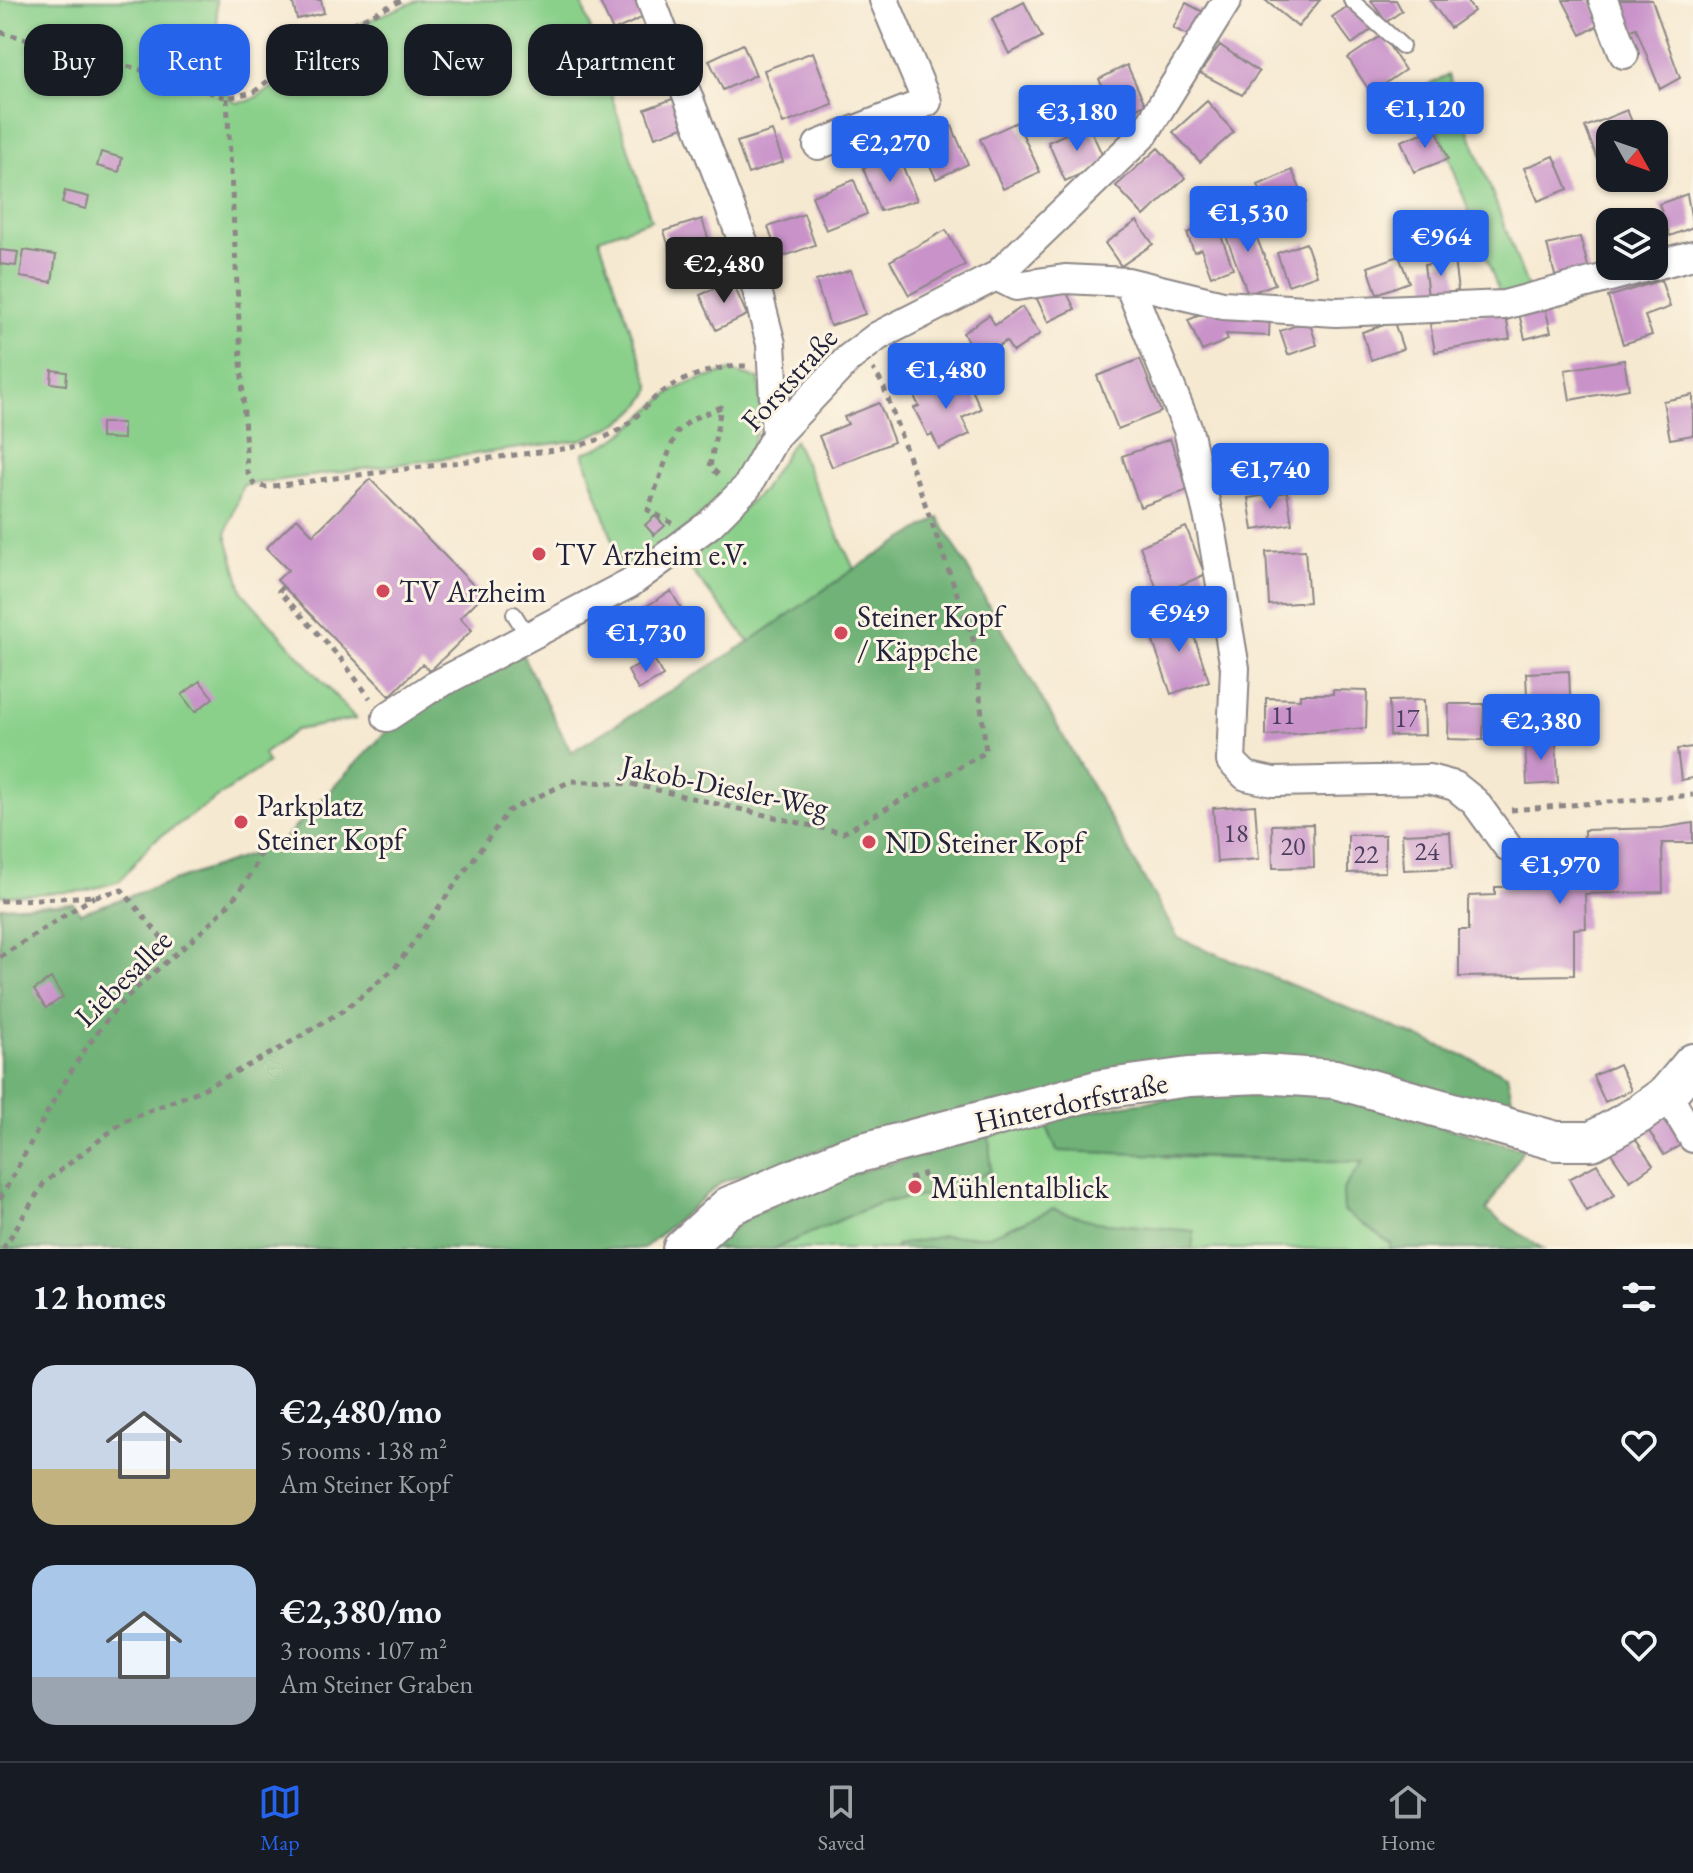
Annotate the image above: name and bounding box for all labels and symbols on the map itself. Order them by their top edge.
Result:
pin: €1,120 [1360,82,1490,150]
pin: €3,180 [1012,85,1142,153]
pin: €2,270 [825,116,955,184]
north arrow [1596,120,1668,192]
pin: €1,530 [1183,186,1313,254]
pin: €964 [1394,210,1488,278]
pin: €2,480 [659,237,789,305]
street label: Forststraße [732,319,846,439]
pin: €1,480 [881,343,1011,411]
pin: €1,740 [1205,443,1335,511]
place label: TV Arzheim e.V. [555,535,748,574]
marker: TV Arzheim e.V. [530,545,548,563]
place label: TV Arzheim [399,572,546,611]
marker: TV Arzheim [374,582,392,600]
pin: €949 [1132,586,1226,654]
place label: Steiner Kopf / Käppche [857,597,1007,670]
pin: €1,730 [581,606,711,674]
marker: Steiner Kopf / Käppche [832,624,850,642]
pin: €2,380 [1476,694,1606,762]
house number: 11 [1271,698,1295,732]
house number: 17 [1395,701,1420,735]
street label: Jakob-Diesler-Weg [615,744,833,827]
place label: Parkplatz Steiner Kopf [257,786,407,859]
marker: Parkplatz Steiner Kopf [232,813,250,831]
house number: 18 [1224,816,1248,850]
place label: ND Steiner Kopf [885,823,1087,862]
house number: 20 [1281,829,1305,863]
marker: ND Steiner Kopf [860,833,878,851]
house number: 24 [1415,834,1440,868]
house number: 22 [1354,837,1379,871]
pin: €1,970 [1495,838,1625,906]
street label: Liebesallee [66,921,180,1035]
street label: Hinterdorfstraße [971,1063,1171,1141]
place label: Mühlentalblick [931,1168,1109,1207]
marker: Mühlentalblick [906,1178,924,1196]

